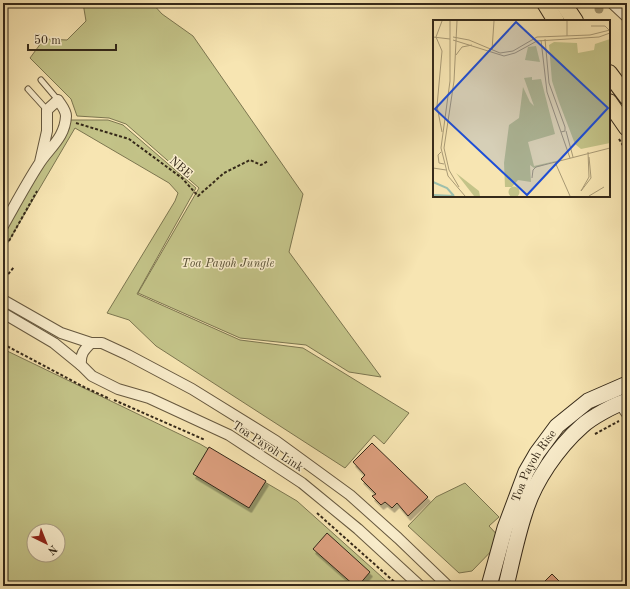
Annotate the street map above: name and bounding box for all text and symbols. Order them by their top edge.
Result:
inset map [433,20,610,197]
scale bar [28,26,116,52]
text: 50 m [34,34,61,47]
street label: NBE [167,155,194,181]
park label: Toa Payoh Jungle [182,258,275,270]
street label: Toa Payoh Link [230,419,305,474]
street label: Toa Payoh Rise [510,428,559,504]
north arrow [26,523,66,563]
text: N [45,542,59,557]

